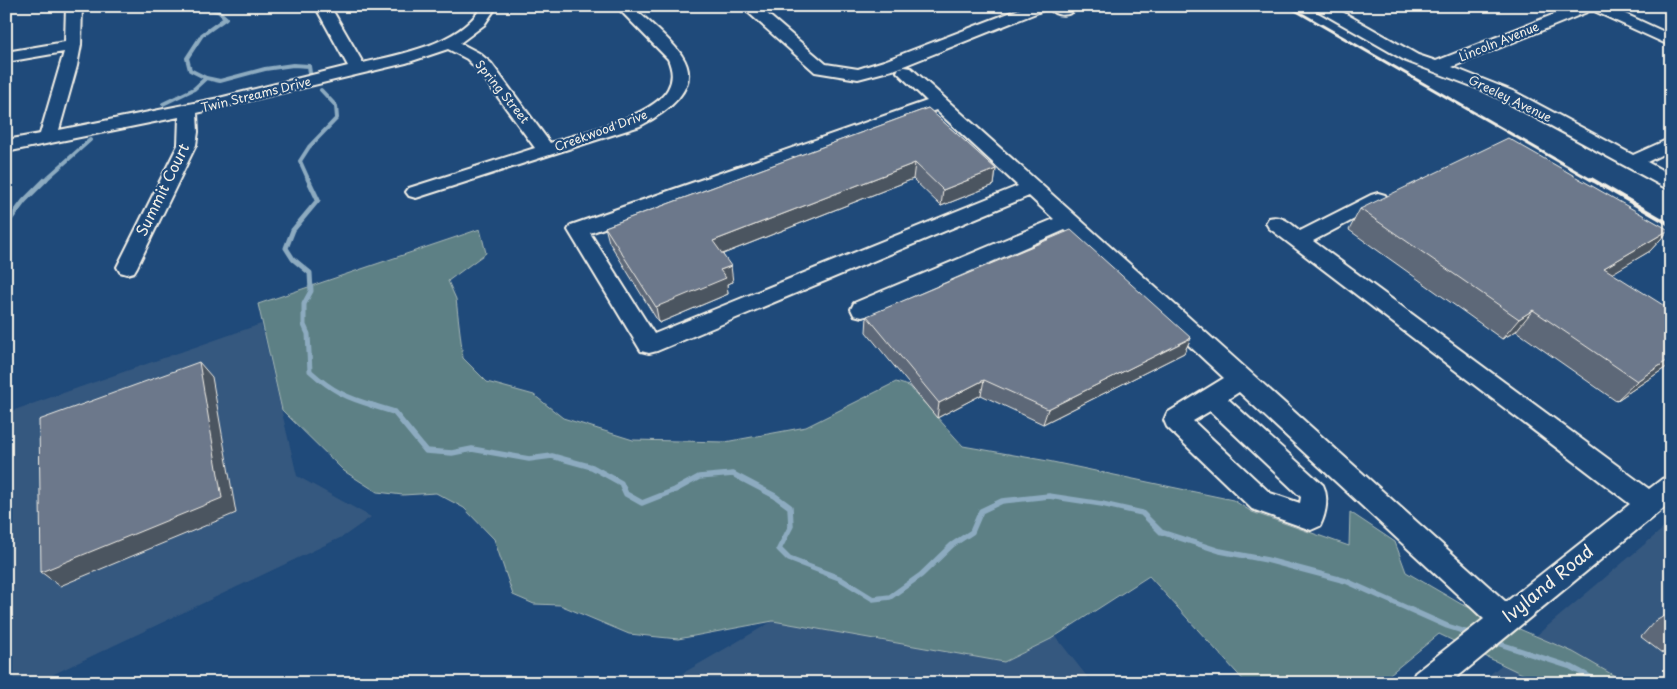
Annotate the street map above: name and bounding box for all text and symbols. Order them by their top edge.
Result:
street label: Lincoln Avenue [1456,17,1542,65]
street label: Spring Street [471,56,534,127]
street label: Greeley Avenue [1466,70,1555,126]
street label: Twin Streams Drive [199,72,313,116]
street label: Creekwood Drive [552,105,650,155]
street label: Summit Court [129,139,194,240]
street label: Ivyland Road [1495,537,1599,628]

